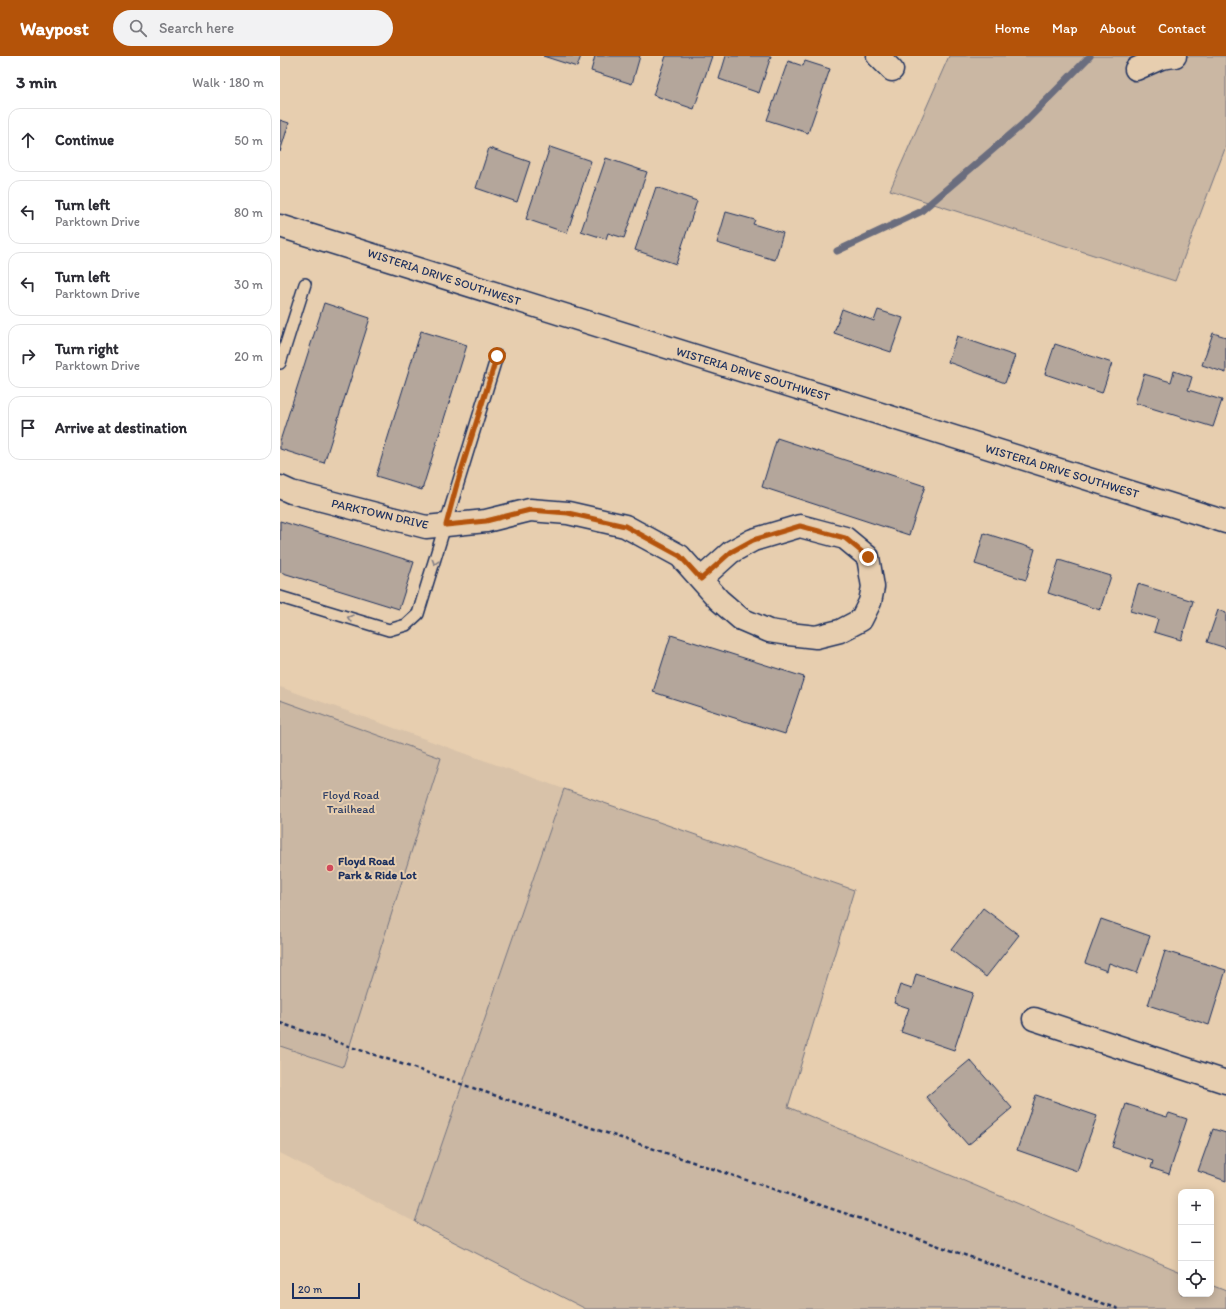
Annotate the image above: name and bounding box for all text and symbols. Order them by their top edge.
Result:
search box [113,10,393,46]
text: Waypost [20,17,89,40]
icon: search [127,17,149,39]
text: Search here [159,19,234,37]
text: Home [995,20,1030,37]
text: Map [1052,20,1078,37]
text: About [1100,20,1136,37]
text: Contact [1158,20,1206,37]
text: 3 min [16,72,57,92]
text: Walk · 180 m [192,75,264,90]
icon: ahead [17,129,39,151]
text: Continue [55,131,114,149]
text: 50 m [234,133,263,148]
text: Turn left [55,196,110,214]
icon: left [17,201,39,223]
text: 80 m [234,205,263,220]
text: Parktown Drive [55,214,140,229]
street label: WISTERIA DRIVE SOUTHWEST [366,246,523,309]
text: Turn left [55,268,110,286]
icon: left [17,273,39,295]
text: 30 m [234,277,263,292]
text: Parktown Drive [55,286,140,301]
text: Turn right [55,340,119,358]
street label: WISTERIA DRIVE SOUTHWEST [674,344,832,404]
icon: right [17,345,39,367]
route start [488,347,506,365]
text: 20 m [234,349,263,364]
text: Parktown Drive [55,358,140,373]
icon: arrive [17,417,39,439]
text: Arrive at destination [55,419,187,437]
street label: WISTERIA DRIVE SOUTHWEST [983,441,1141,501]
street label: PARKTOWN DRIVE [330,496,430,532]
route end [859,548,877,566]
one-way arrow [431,558,439,565]
one-way arrow [346,614,353,623]
park label: Floyd Road Trailhead [323,788,380,816]
place label: Floyd Road Park & Ride Lot [338,854,417,882]
marker: Floyd Road Park & Ride Lot [325,863,335,873]
map controls [1178,1189,1214,1297]
button: + [1178,1189,1214,1225]
button: − [1178,1225,1214,1261]
button: locate [1178,1261,1214,1297]
scale bar [292,1281,360,1300]
text: 20 m [298,1283,322,1296]

